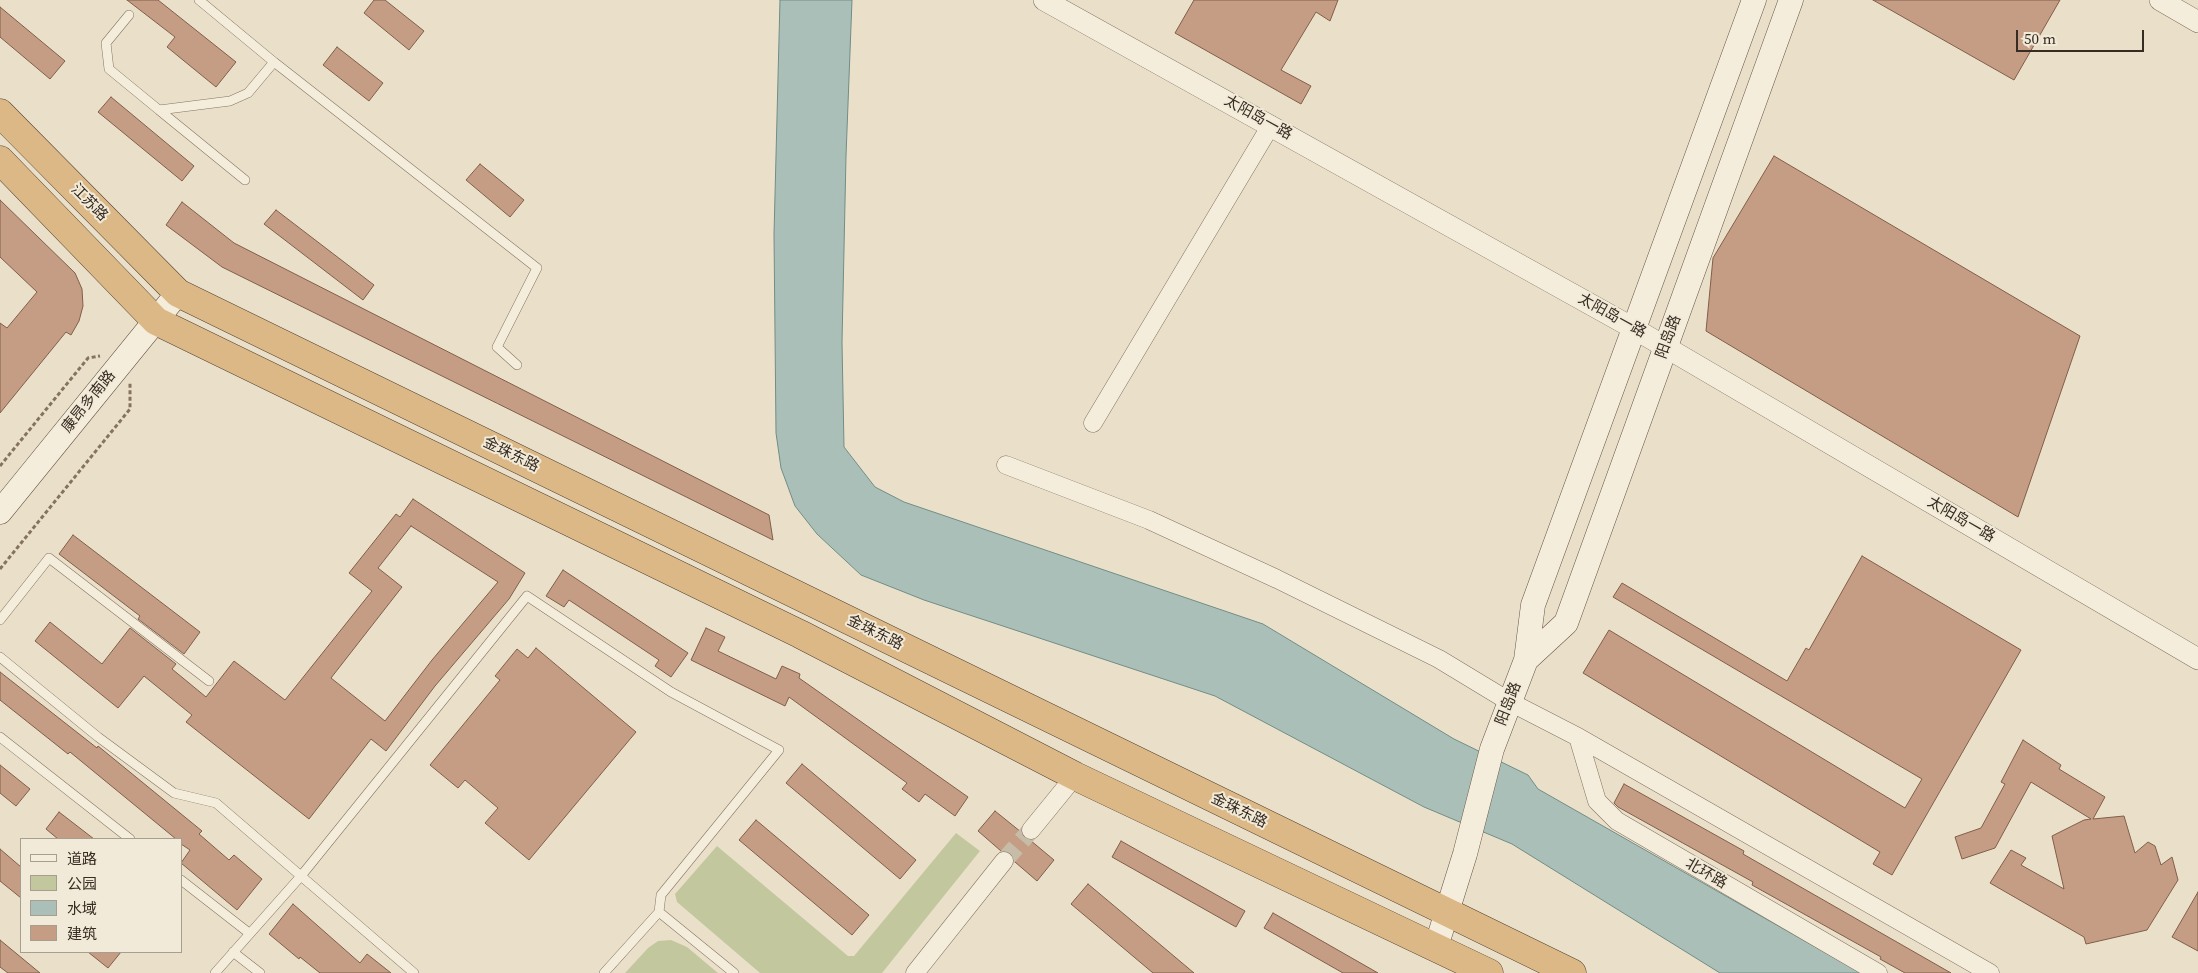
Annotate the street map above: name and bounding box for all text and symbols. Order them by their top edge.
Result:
scale bar [2018,20,2146,52]
text: 50 m [2024,28,2056,49]
street label: 太阳岛一路 [1221,92,1295,144]
street label: 江苏路 [67,181,111,225]
street label: 太阳岛一路 [1575,290,1649,342]
street label: 阳岛路 [1653,313,1685,361]
street label: 康昂多南路 [58,367,120,437]
street label: 金珠东路 [480,434,542,476]
street label: 太阳岛一路 [1924,493,1998,547]
street label: 金珠东路 [844,612,906,654]
street label: 阳岛路 [1493,680,1525,728]
street label: 金珠东路 [1208,790,1270,832]
legend [20,838,182,953]
text: 道路 [67,848,97,869]
street label: 北环路 [1682,855,1730,893]
text: 公园 [67,873,97,894]
text: 水域 [67,898,97,919]
text: 建筑 [67,923,97,944]

